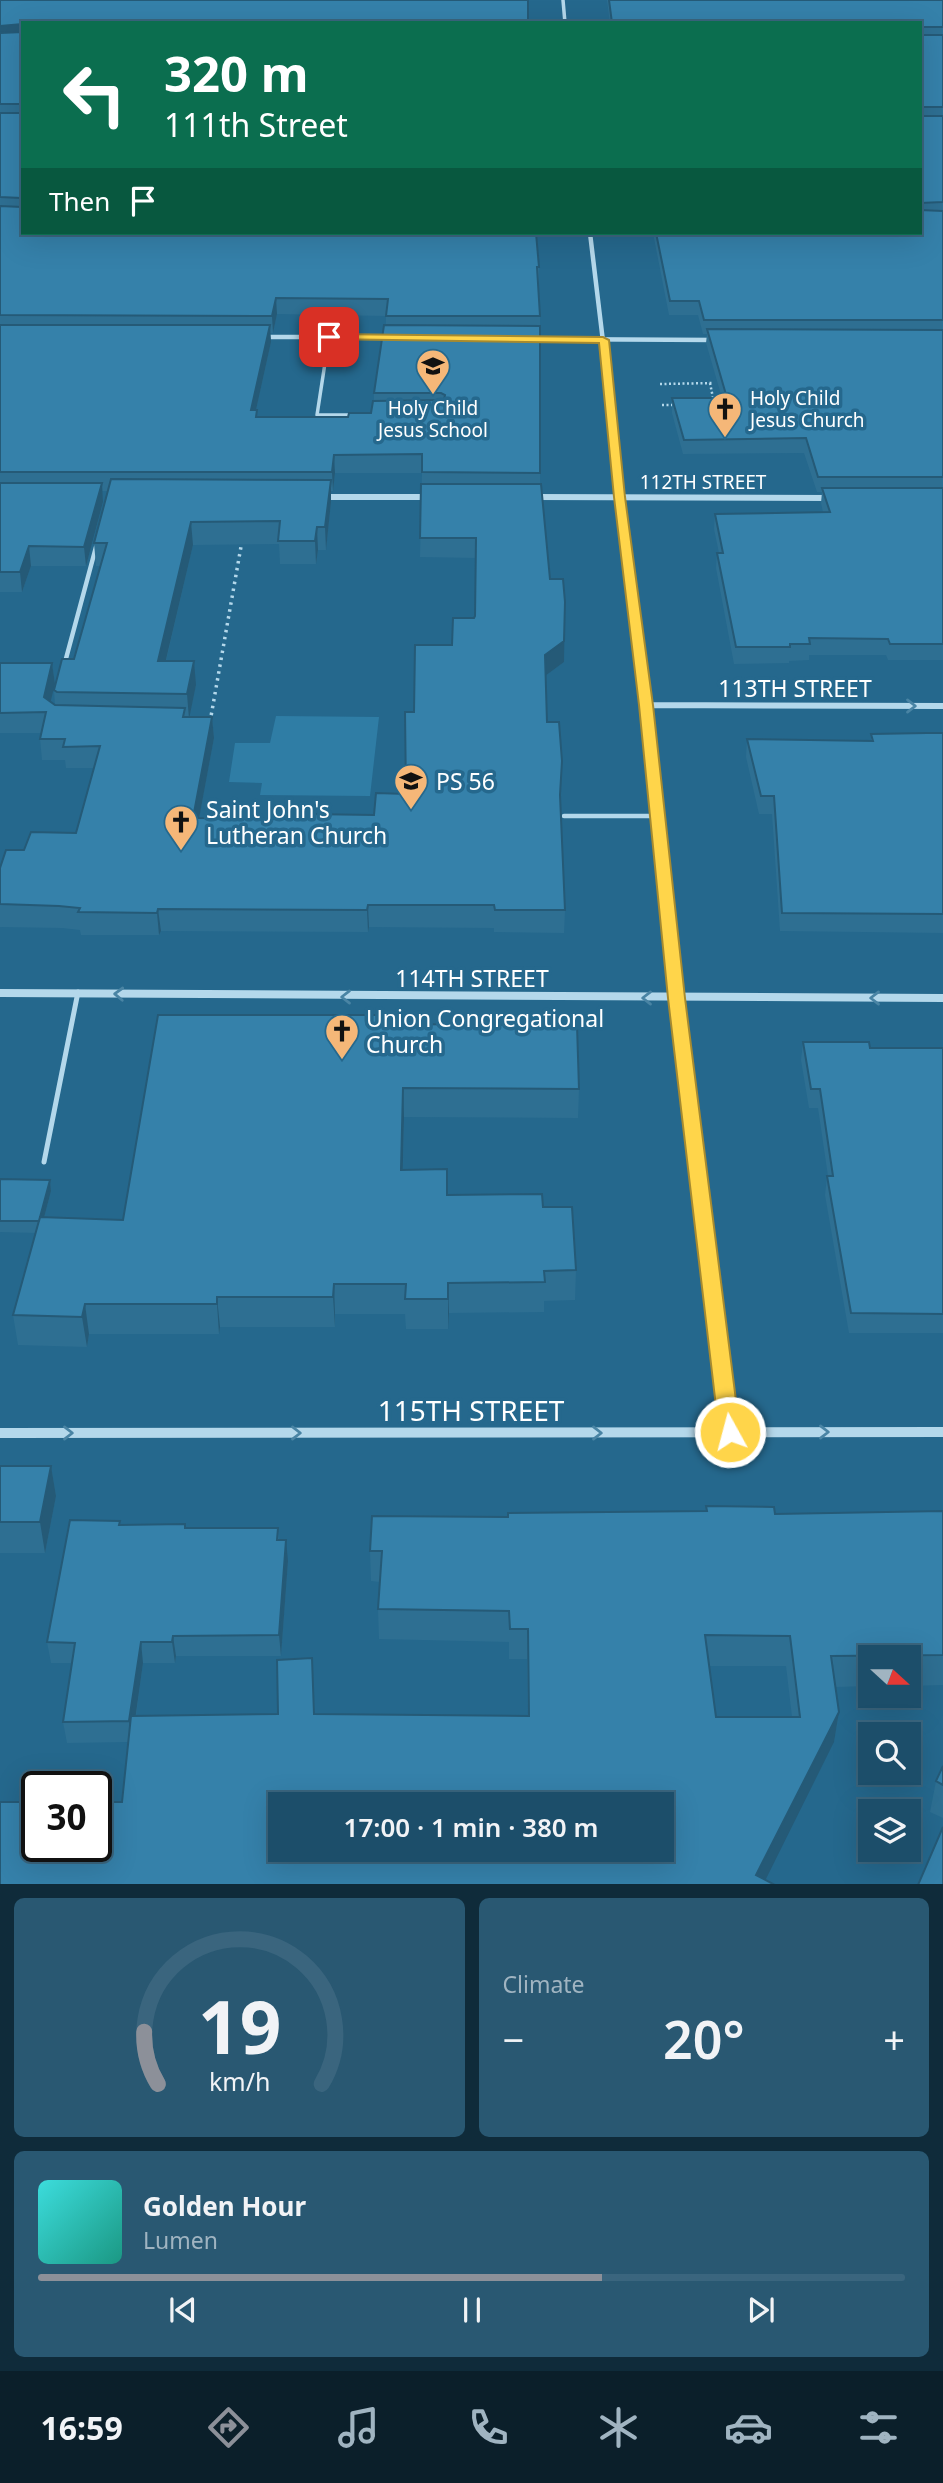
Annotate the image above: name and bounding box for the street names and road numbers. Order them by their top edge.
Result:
street label: 112TH STREET [640,469,767,495]
street label: 113TH STREET [718,672,872,704]
street label: 114TH STREET [395,962,549,994]
street label: 115TH STREET [378,1391,565,1429]

